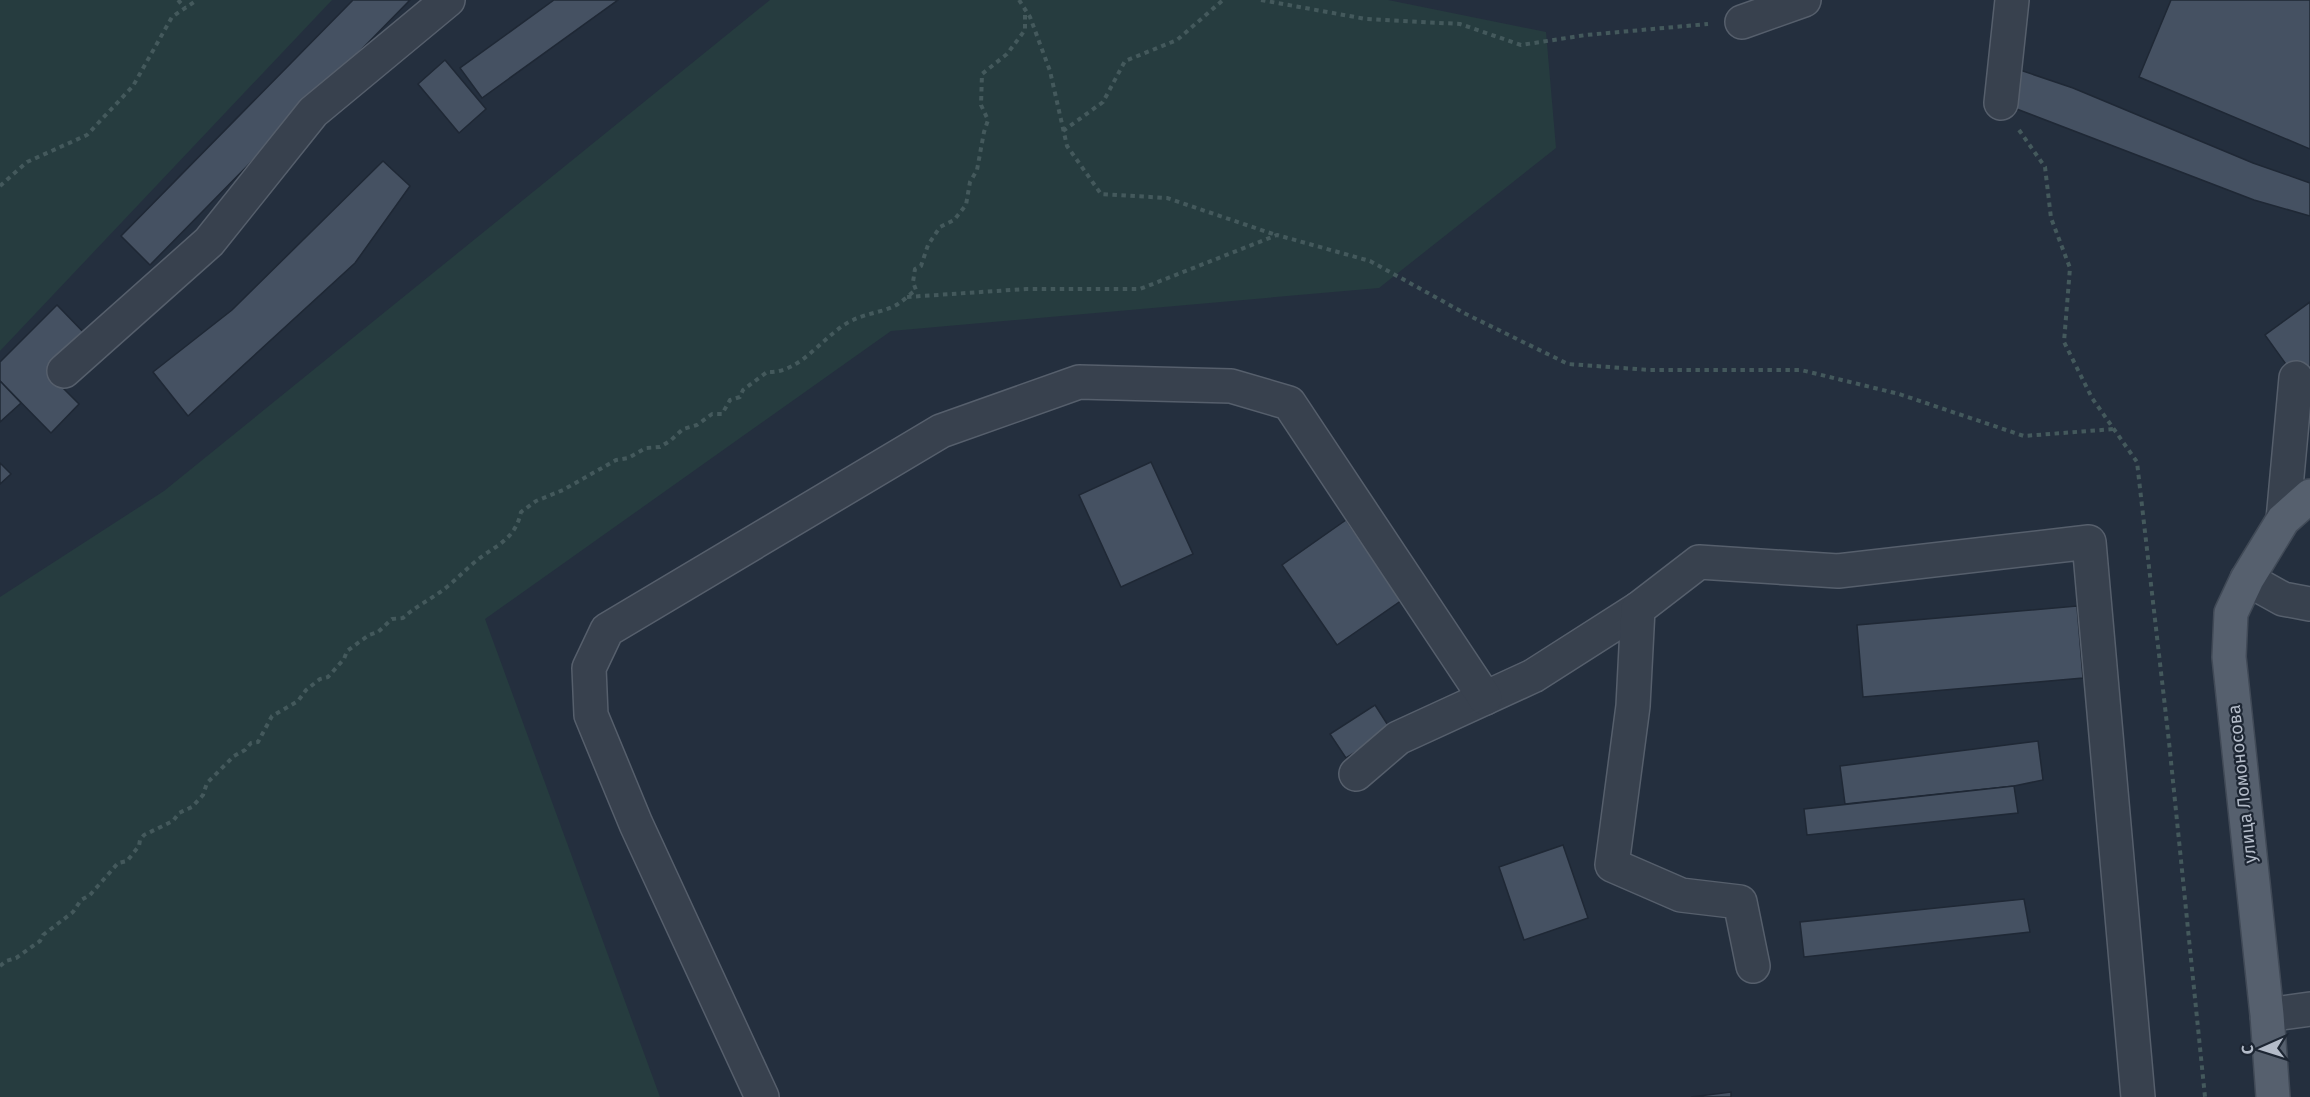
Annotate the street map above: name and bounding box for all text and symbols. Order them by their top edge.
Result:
street label: улица Ломоносова [2223,703,2261,865]
north arrow [2232,1019,2292,1079]
text: С [2238,1044,2257,1055]

